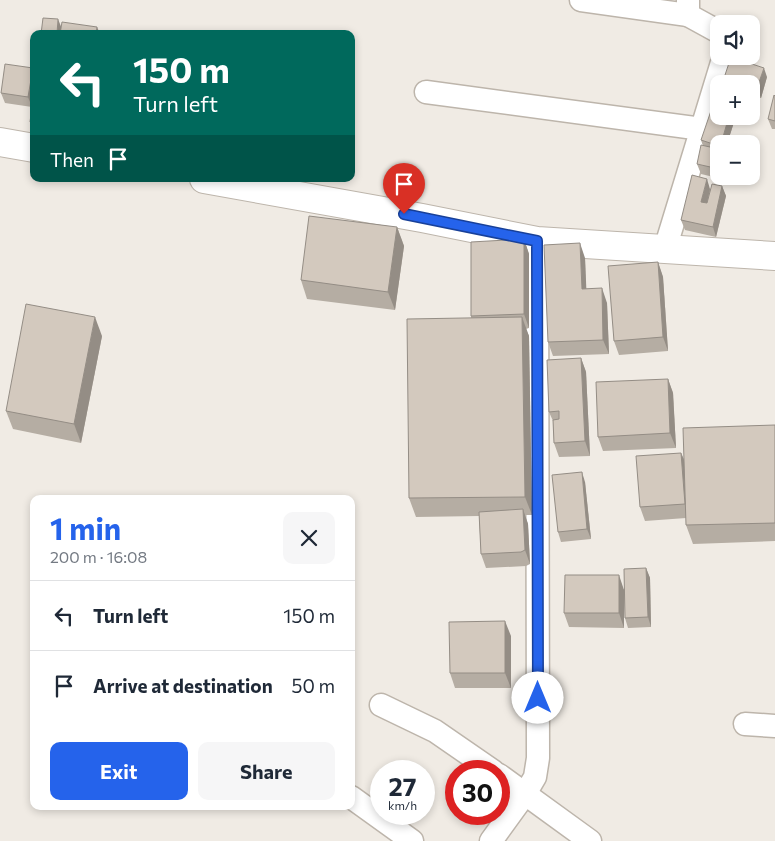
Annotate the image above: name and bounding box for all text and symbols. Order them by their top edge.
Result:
map controls [710,15,760,185]
button: sound [710,15,760,65]
text: 150 m [133,47,230,90]
icon: left [50,50,115,115]
button: + [710,75,760,125]
text: Turn left [133,90,218,117]
button: − [710,135,760,185]
icon: arrive [104,145,132,173]
text: Then [50,148,94,171]
pin [383,163,425,214]
icon: arrive [390,170,418,198]
text: 1 min [50,509,121,546]
button: close [283,512,335,564]
text: 200 m · 16:08 [50,547,147,566]
icon: left [50,602,78,630]
text: Turn left [93,604,168,627]
text: 150 m [283,604,335,627]
position arrow [511,671,563,723]
icon: arrive [50,672,78,700]
text: Arrive at destination [93,674,273,697]
text: 50 m [291,674,335,697]
button: Exit [50,742,188,800]
button: Share [198,742,335,800]
speed limit sign: 30 [445,760,510,825]
text: 27 [389,771,416,801]
text: km/h [388,798,417,812]

